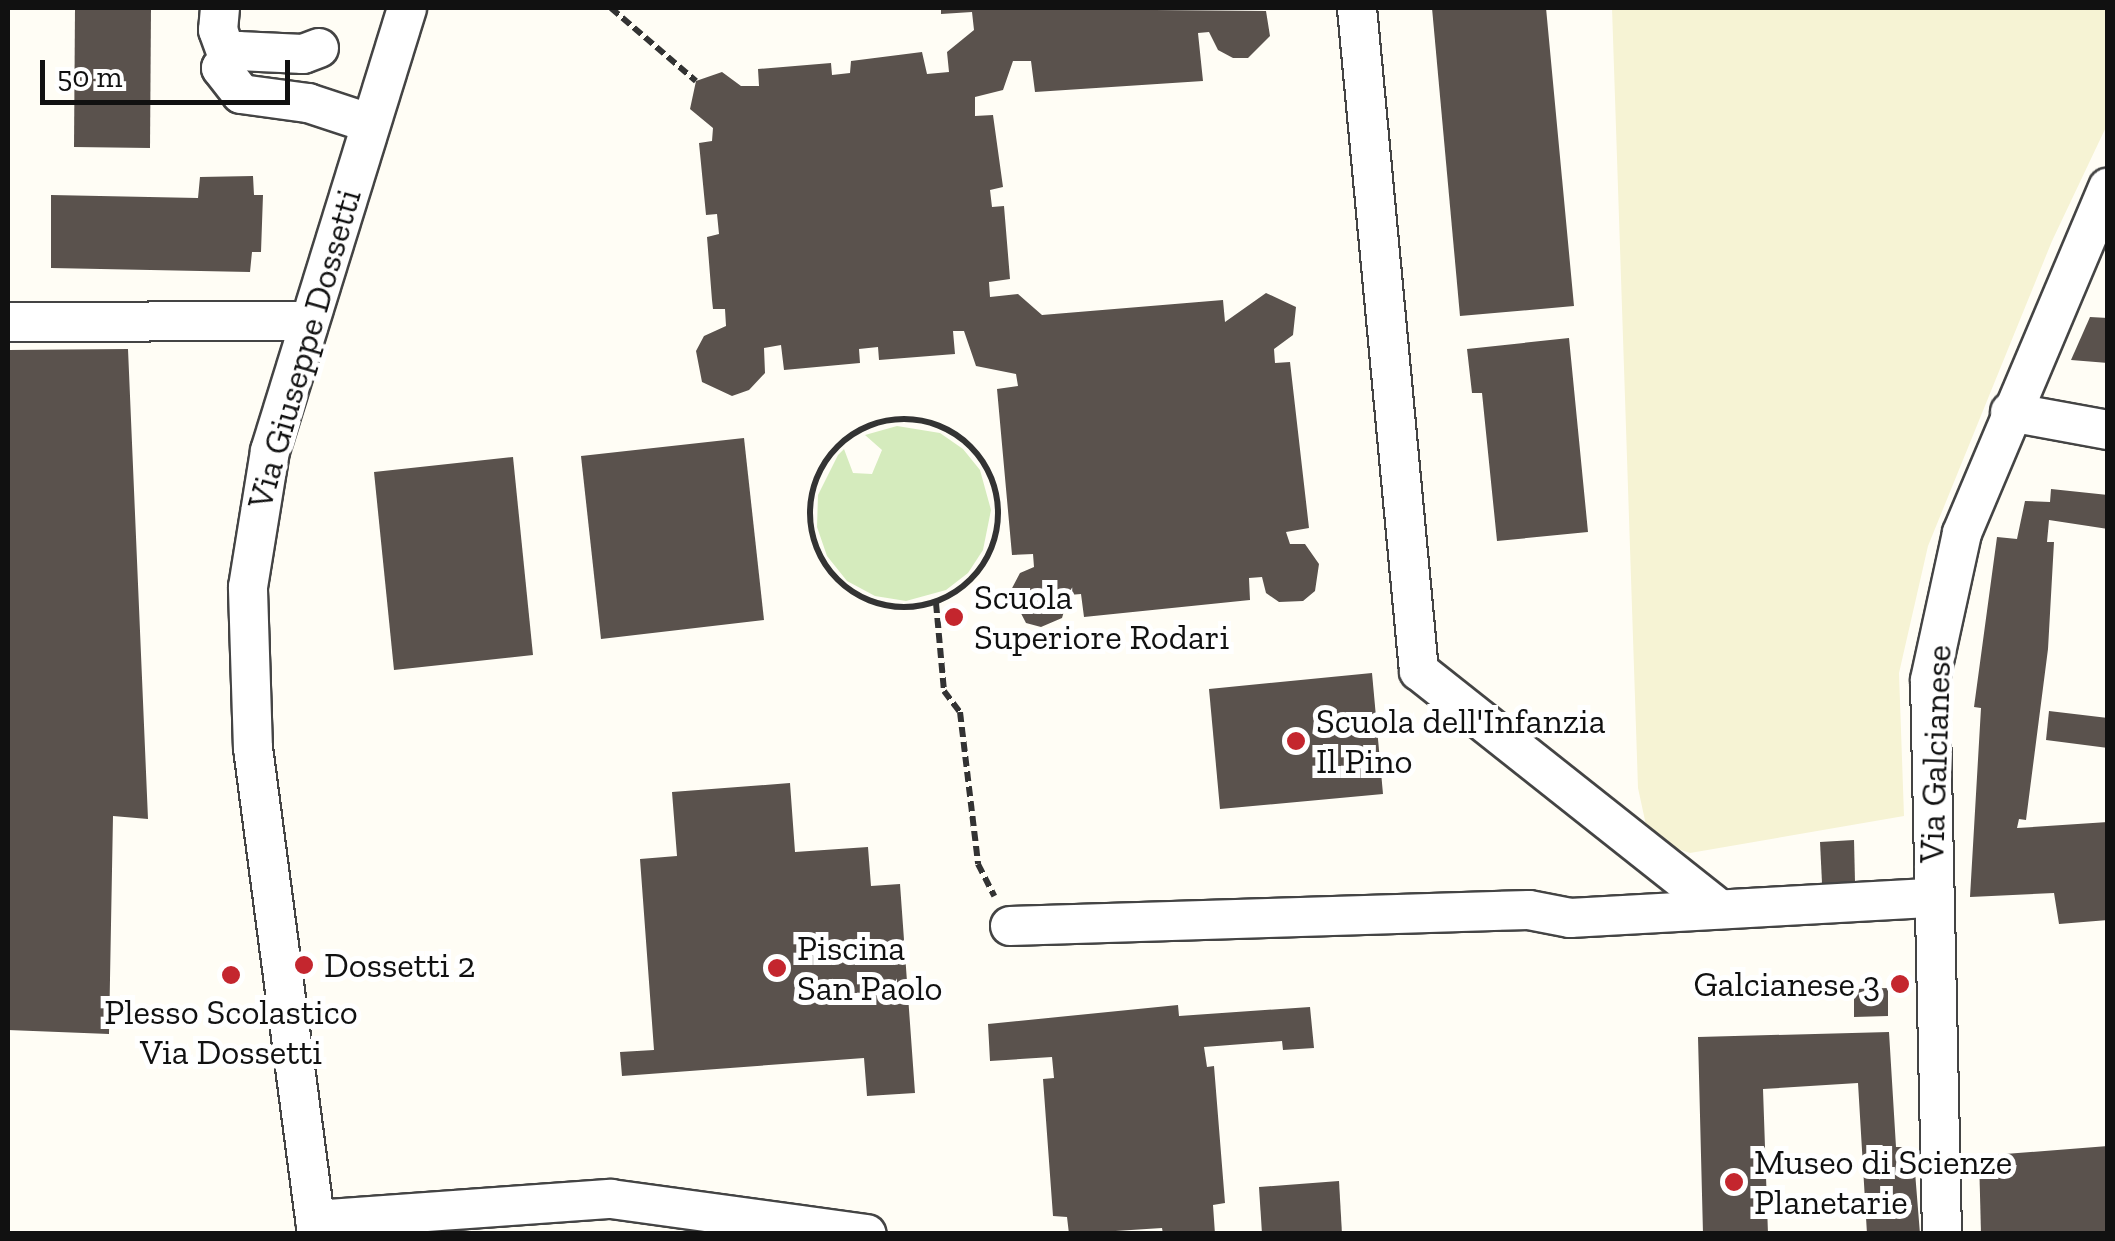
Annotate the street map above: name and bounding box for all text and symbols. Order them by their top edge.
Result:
scale bar [45,40,295,102]
text: 50 m [57,59,122,95]
street label: Via Giuseppe Dossetti [238,184,370,514]
place label: Scuola Superiore Rodari [974,576,1229,658]
marker: Scuola Superiore Rodari [943,606,965,628]
street label: Via Galcianese [1910,644,1960,864]
place label: Scuola dell'Infanzia Il Pino [1316,700,1606,782]
marker: Scuola dell'Infanzia Il Pino [1285,730,1307,752]
place label: Piscina San Paolo [797,927,943,1009]
place label: Dossetti 2 [324,944,475,986]
marker: Dossetti 2 [293,954,315,976]
marker: Piscina San Paolo [766,957,788,979]
place label: Galcianese 3 [1693,963,1880,1005]
marker: Plesso Scolastico Via Dossetti [220,964,242,986]
marker: Galcianese 3 [1889,973,1911,995]
place label: Plesso Scolastico Via Dossetti [104,991,358,1073]
place label: Museo di Scienze Planetarie [1754,1141,2012,1223]
marker: Museo di Scienze Planetarie [1723,1171,1745,1193]

